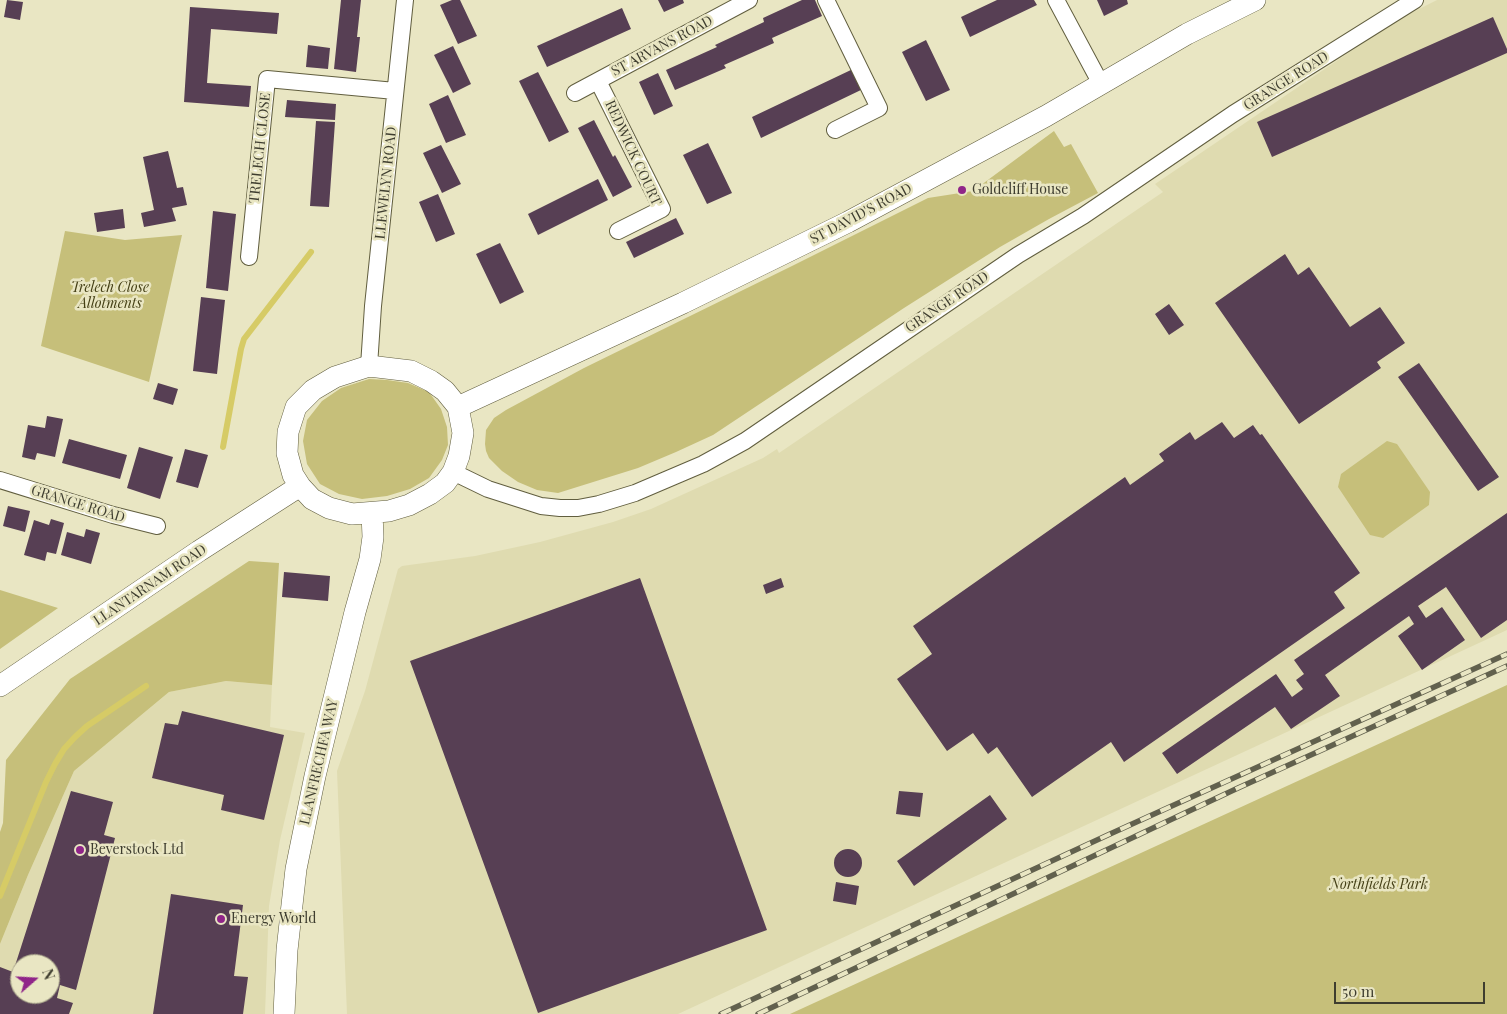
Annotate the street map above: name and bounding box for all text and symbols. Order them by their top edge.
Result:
street label: ST ARVANS ROAD [608,12,716,80]
street label: GRANGE ROAD [1240,48,1332,114]
street label: TRELECH CLOSE [246,92,274,204]
street label: REDWICK COURT [601,98,665,208]
street label: LLEWELYN ROAD [372,126,400,240]
street label: ST DAVID'S ROAD [807,180,915,248]
place label: Goldcliff House [972,182,1068,198]
marker: Goldcliff House [956,184,968,196]
street label: GRANGE ROAD [902,268,992,336]
park label: Trelech Close Allotments [71,280,149,312]
street label: GRANGE ROAD [29,482,127,526]
street label: LLANTARNAM ROAD [90,541,210,629]
street label: LLANFRECHFA WAY [296,697,342,827]
place label: Beverstock Ltd [90,842,184,858]
marker: Beverstock Ltd [74,844,86,856]
park label: Northfields Park [1330,877,1428,893]
place label: Energy World [231,911,316,927]
marker: Energy World [215,913,227,925]
north arrow [10,954,60,1004]
text: N [38,966,59,982]
scale bar [1337,972,1488,1004]
text: 50 m [1342,981,1374,1001]

